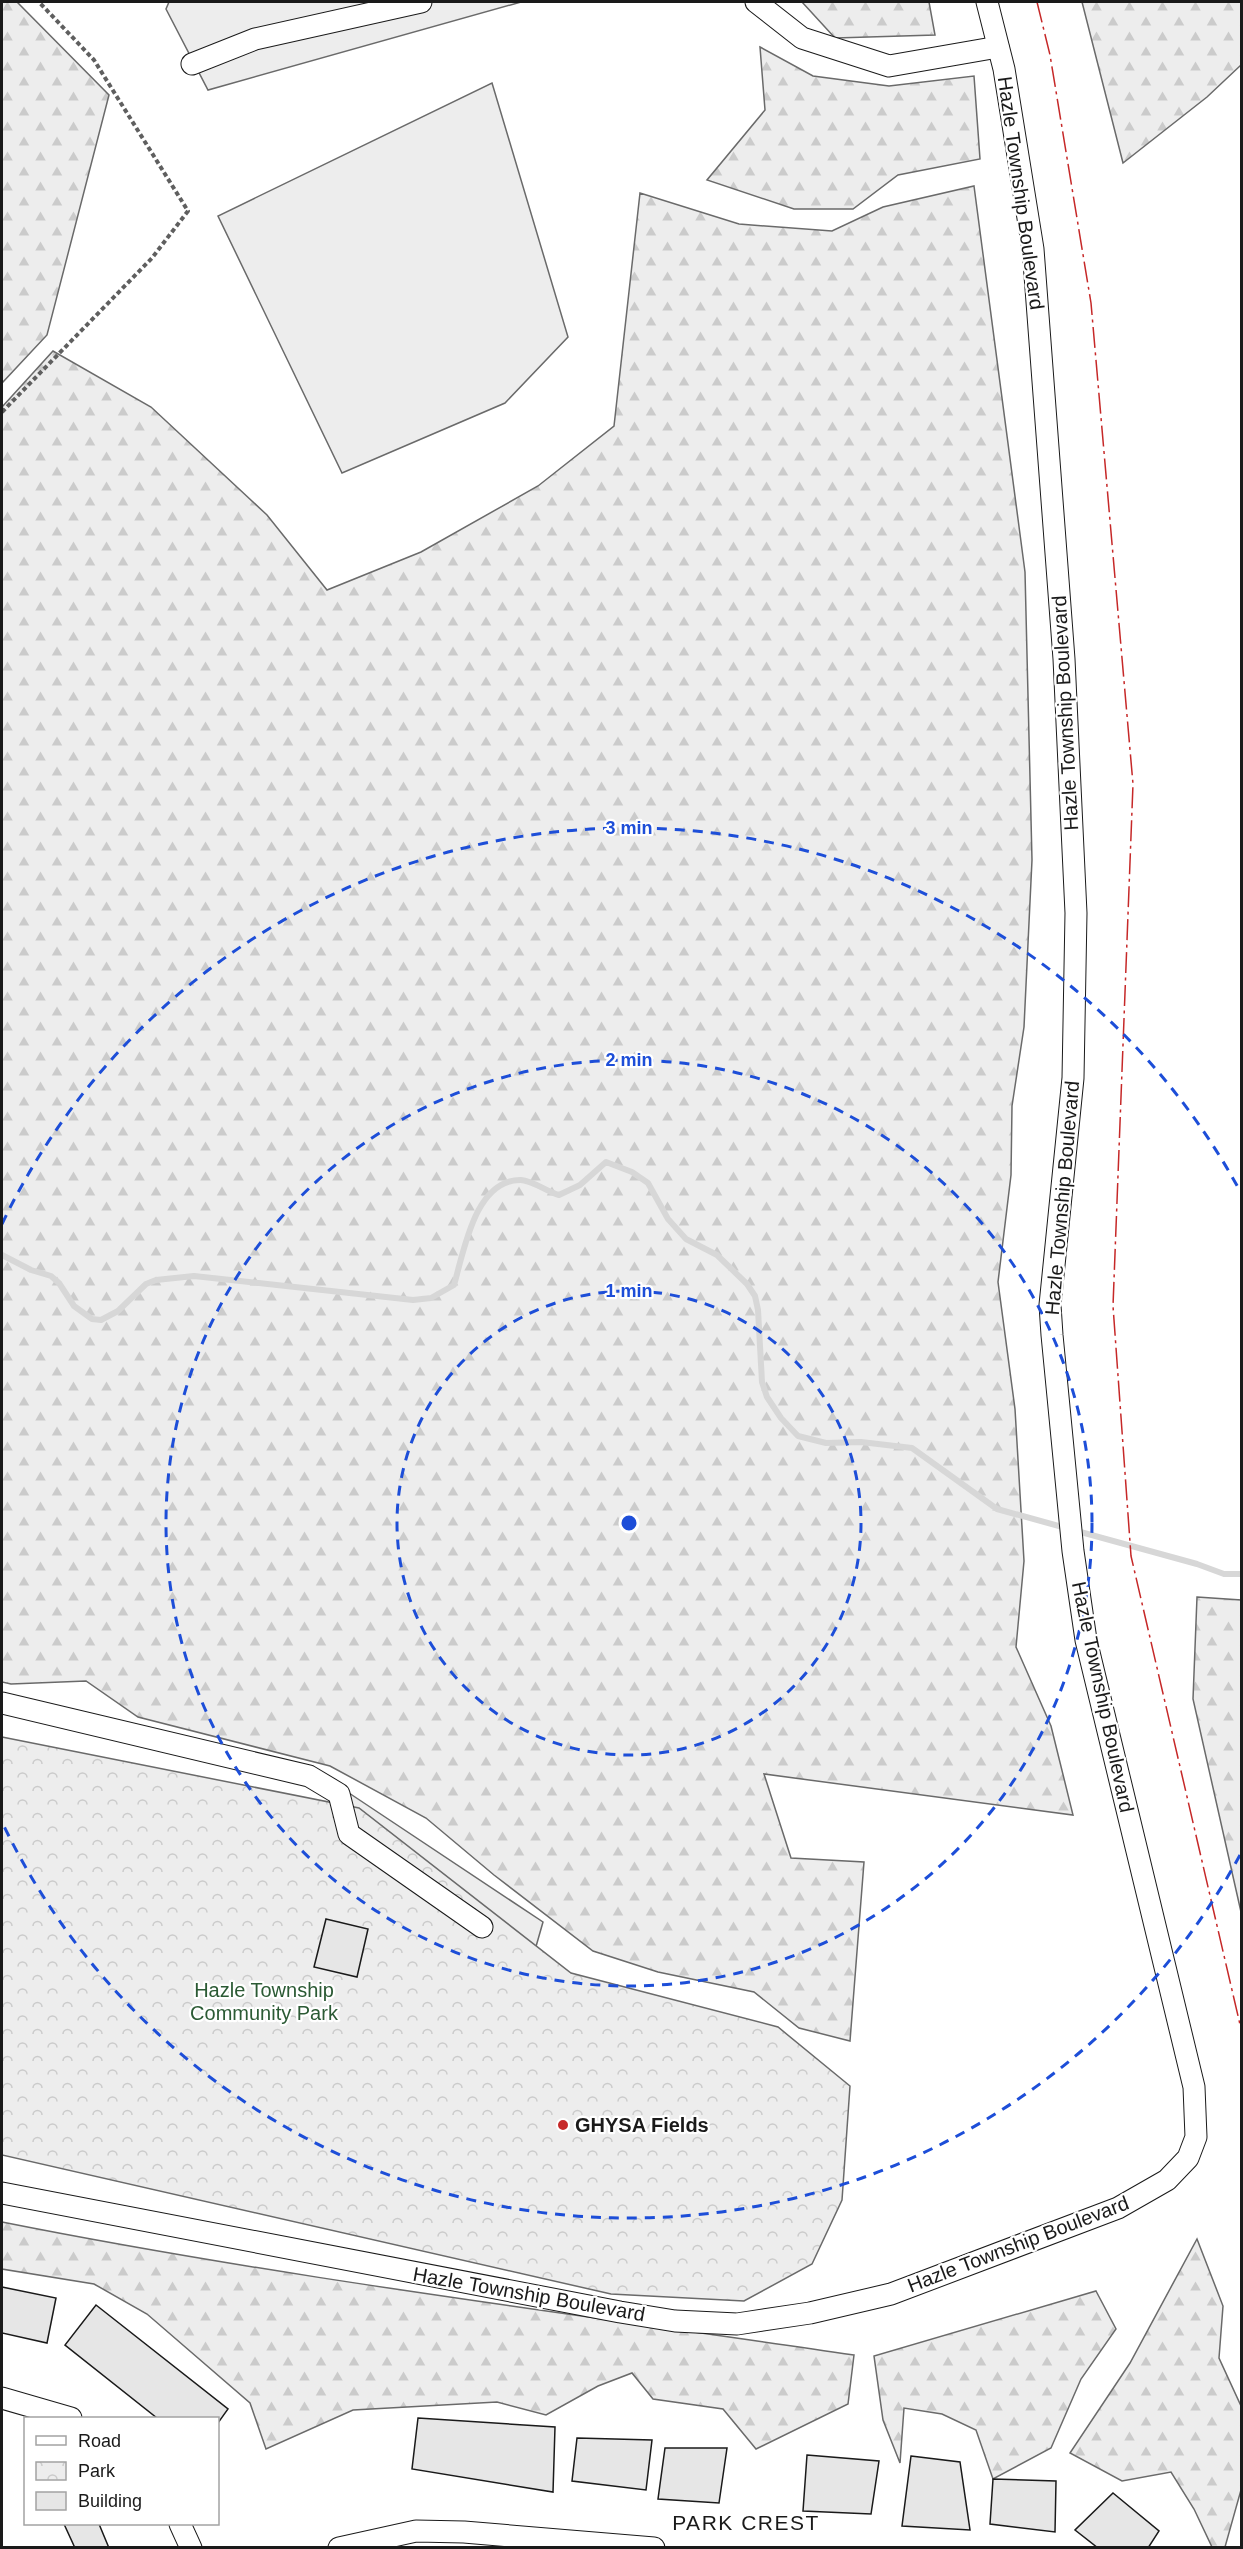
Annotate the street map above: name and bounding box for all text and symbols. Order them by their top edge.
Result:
street label: Hazle Township Boulevard [994,75,1048,311]
street label: Hazle Township Boulevard [1048,595,1082,831]
text: 3 min [605,818,653,838]
text: 2 min [605,1050,653,1070]
street label: Hazle Township Boulevard [1041,1080,1083,1316]
text: 1 min [605,1281,653,1301]
centre of rings [619,1513,639,1533]
street label: Hazle Township Boulevard [1068,1580,1138,1814]
park label: Hazle Township Community Park [190,1979,339,2024]
place label: GHYSA Fields [575,2114,709,2136]
marker: GHYSA Fields [556,2118,570,2132]
street label: Hazle Township Boulevard [904,2192,1132,2296]
street label: Hazle Township Boulevard [411,2263,647,2325]
legend [24,2417,219,2525]
text: Road [78,2431,121,2451]
text: Park [78,2461,116,2481]
text: Building [78,2491,142,2511]
district label: PARK CREST [672,2511,820,2534]

